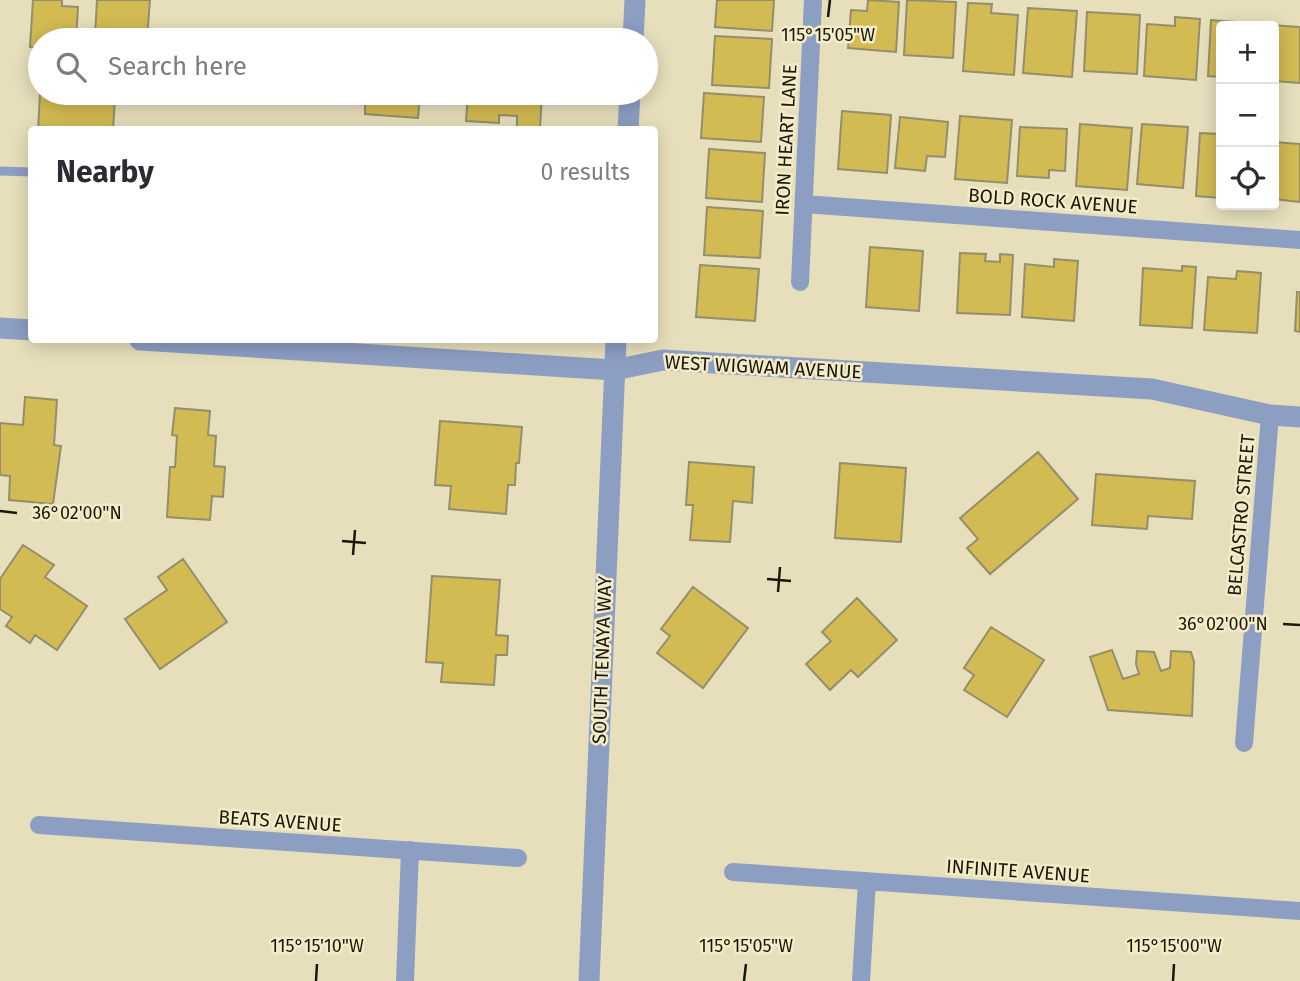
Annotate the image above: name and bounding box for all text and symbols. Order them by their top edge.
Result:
map controls [1216,21,1279,210]
button: + [1216,21,1279,84]
text: 115°15'05"W [781,24,875,46]
search box [28,28,658,105]
icon: search [52,48,90,86]
text: Search here [108,51,247,82]
street label: IRON HEART LANE [771,64,801,216]
button: − [1216,84,1279,147]
button: locate [1216,147,1279,210]
text: Nearby [56,154,154,190]
text: 0 results [540,158,630,186]
street label: BOLD ROCK AVENUE [967,184,1139,218]
street label: WEST WIGWAM AVENUE [664,350,862,384]
street label: BELCASTRO STREET [1222,433,1260,597]
text: 36°02'00"N [32,502,122,524]
street label: SOUTH TENAYA WAY [588,575,616,745]
text: 36°02'00"N [1178,613,1268,635]
street label: BEATS AVENUE [218,805,342,837]
street label: INFINITE AVENUE [945,854,1091,888]
text: 115°15'10"W [270,935,364,957]
text: 115°15'05"W [699,935,793,957]
text: 115°15'00"W [1126,935,1222,957]

